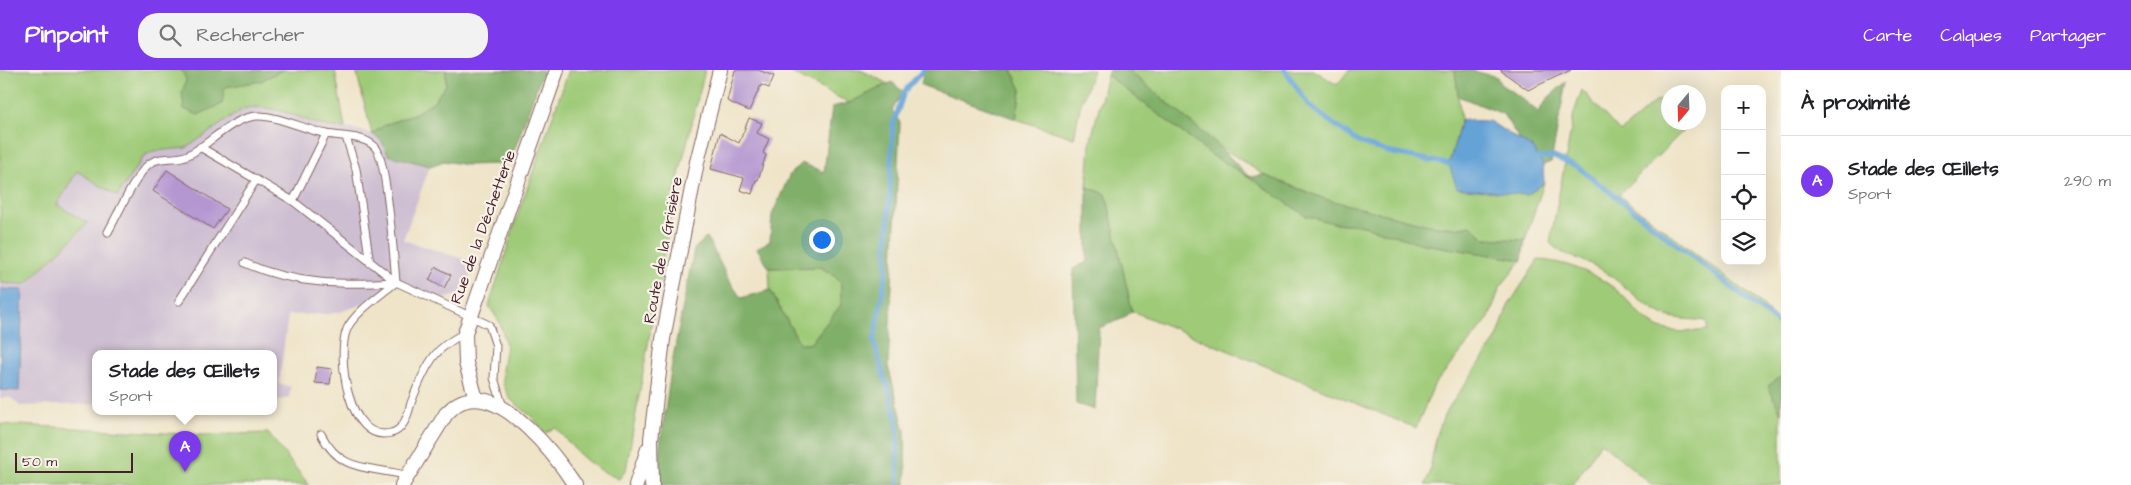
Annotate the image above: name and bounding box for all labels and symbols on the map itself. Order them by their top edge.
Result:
north arrow [1661,85,1706,130]
street label: Rue de la Déchetterie [445,147,521,307]
street label: Route de la Grisière [638,174,688,325]
your location [809,227,835,253]
pin: A [169,431,201,472]
scale bar [15,450,132,473]

